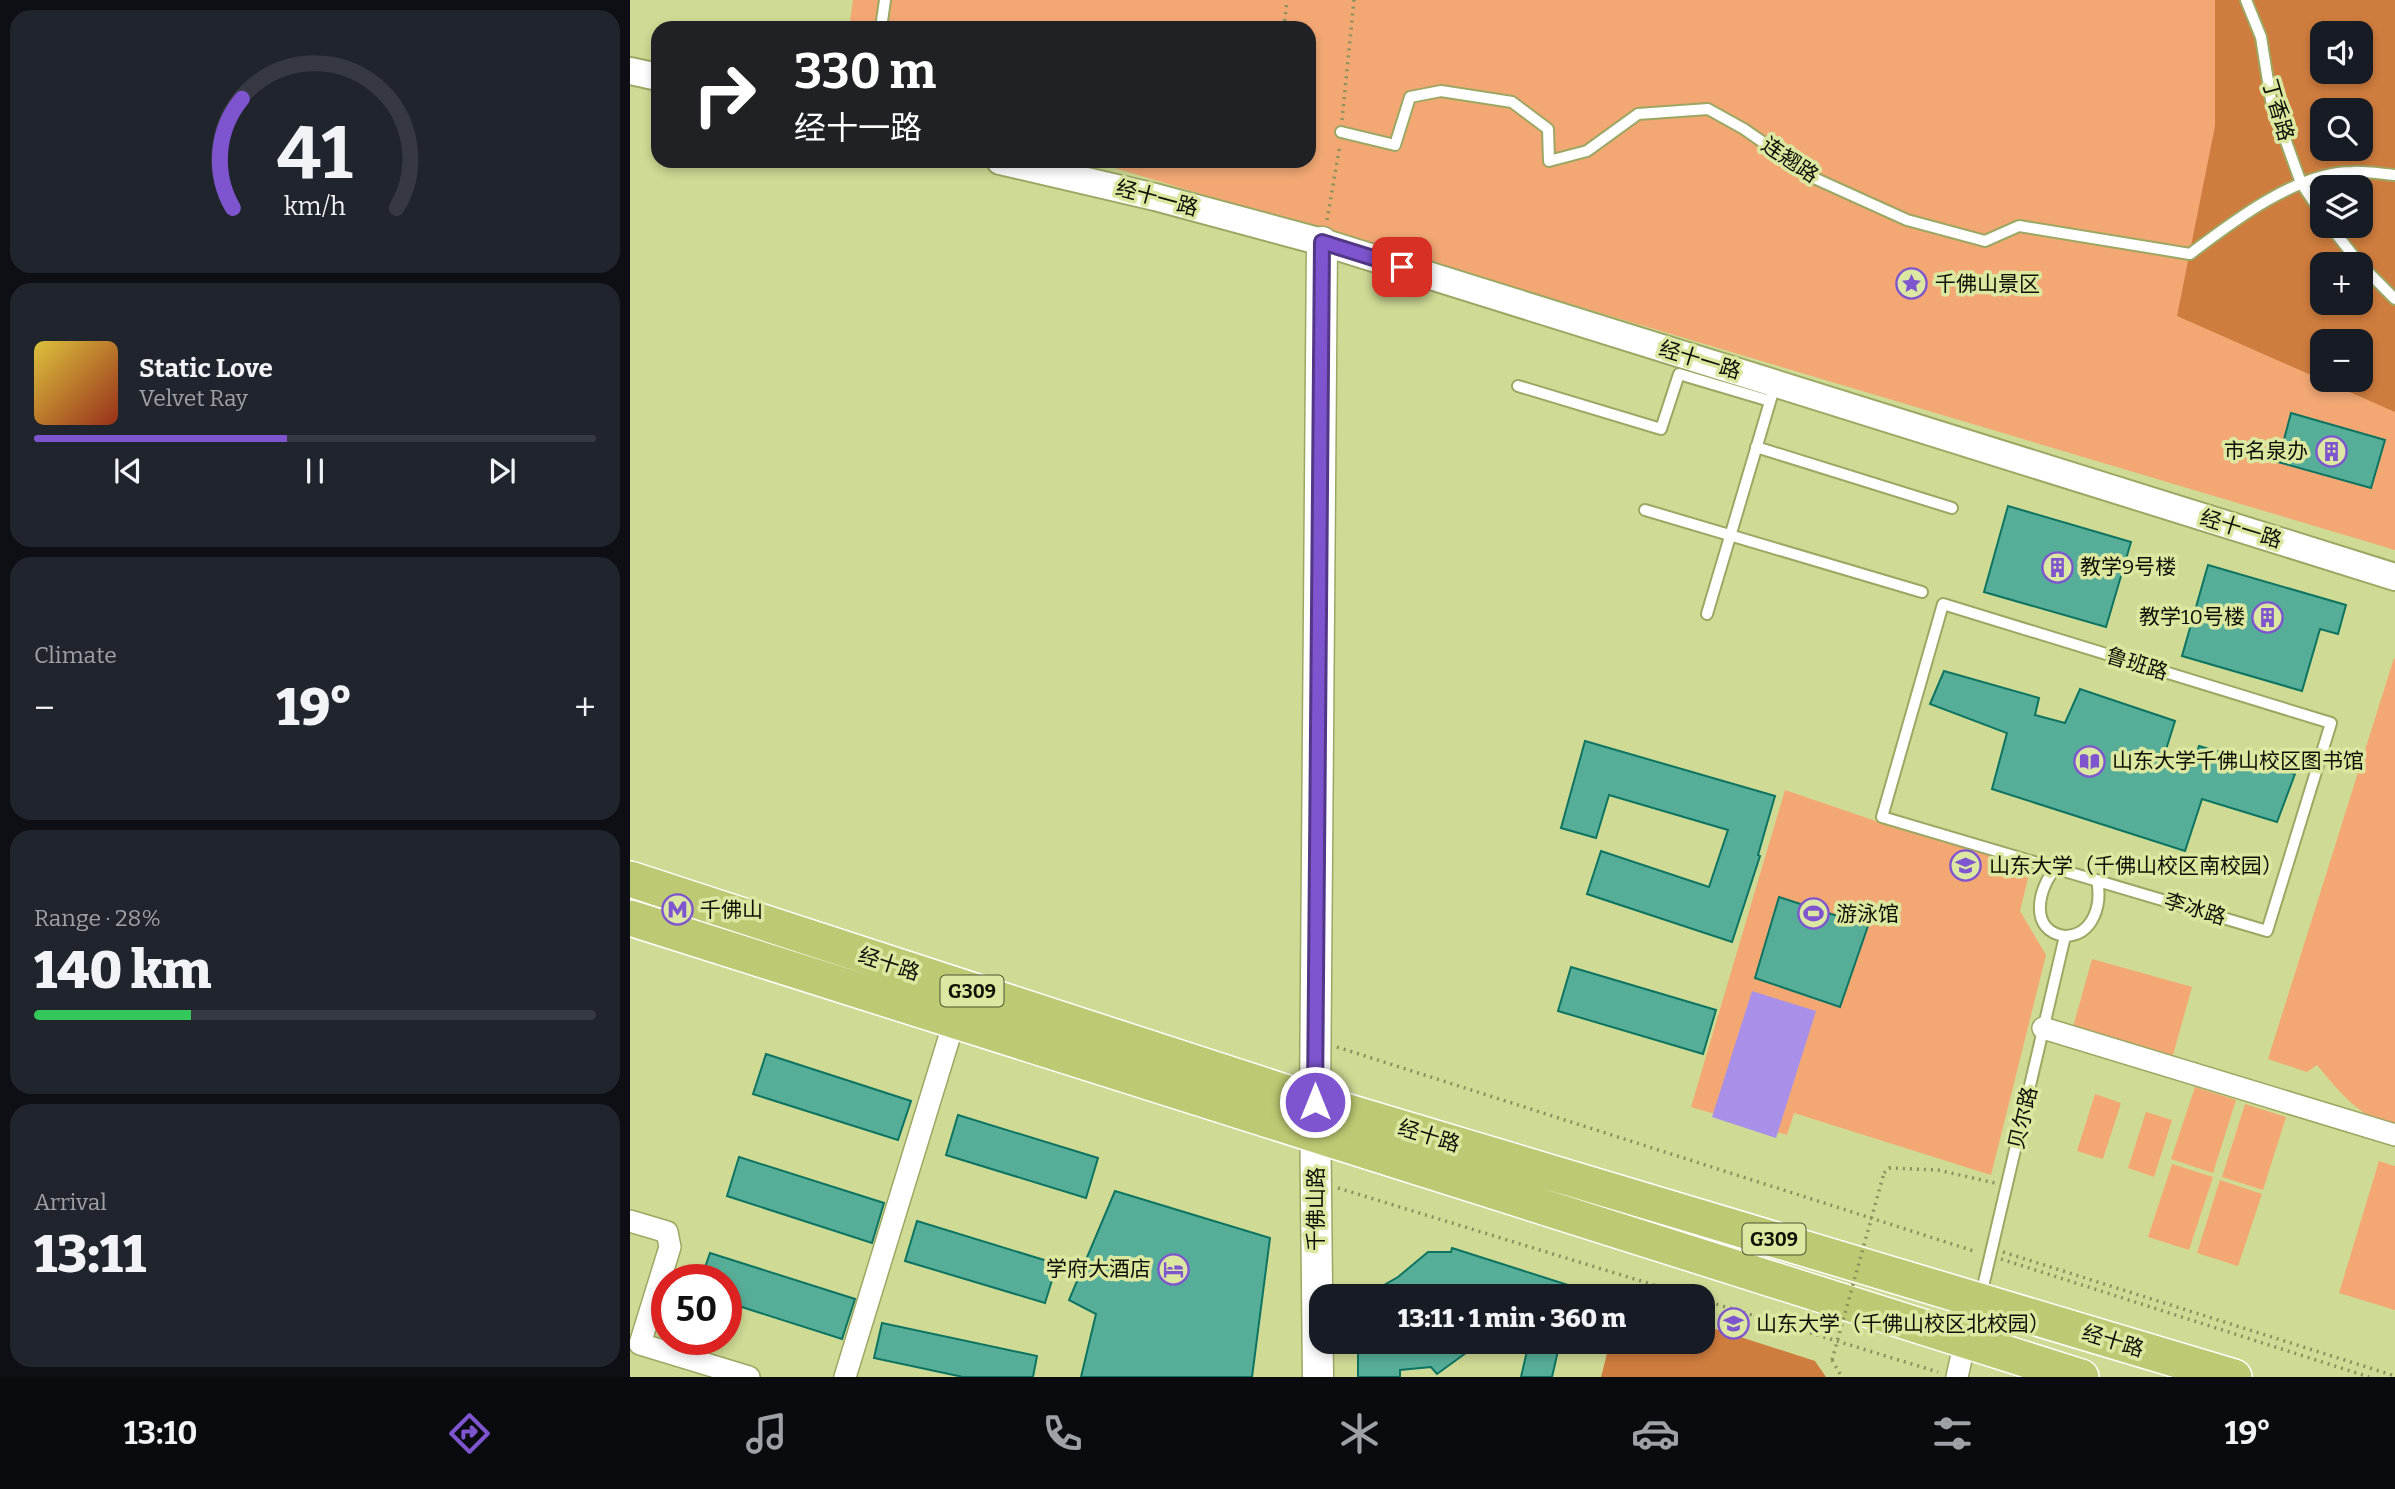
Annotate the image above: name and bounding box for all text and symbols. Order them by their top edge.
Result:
map controls [2310,21,2373,392]
button: sound [2310,21,2373,84]
text: 330 m [794,42,936,101]
icon: right [679,49,770,140]
street label: 丁香路 [2257,76,2299,144]
button: search [2310,98,2373,161]
text: 经十一路 [794,109,922,147]
text: 41 [277,110,353,197]
street label: 连翘路 [1757,132,1823,188]
street label: 经十一路 [1113,175,1201,221]
button: layers [2310,175,2373,238]
text: km/h [284,192,346,222]
pin [1372,237,1432,297]
icon: arrive [1383,248,1421,286]
button: + [2310,252,2373,315]
place icon: 千佛山景区 [1895,267,1929,301]
place label: 千佛山景区 [1935,271,2040,297]
button: − [2310,329,2373,392]
street label: 经十一路 [1656,335,1744,385]
text: Static Love [139,353,273,384]
text: Velvet Ray [139,384,248,412]
building icon: 市名泉办 [2314,434,2348,468]
place label: 市名泉办 [2224,438,2308,464]
icon: previous [109,452,147,490]
icon: pause [296,452,334,490]
icon: next [483,452,521,490]
street label: 经十一路 [2197,504,2285,554]
building icon: 教学9号楼 [2040,550,2074,584]
place label: 教学9号楼 [2080,554,2176,580]
building icon: 教学10号楼 [2251,600,2285,634]
place label: 教学10号楼 [2139,604,2245,630]
text: Climate [34,641,117,669]
street label: 鲁班路 [2103,642,2171,686]
text: 19° [276,676,353,739]
text: − [34,685,55,731]
text: + [574,685,596,731]
library icon: 山东大学千佛山校区图书馆 [2072,744,2106,778]
place label: 山东大学千佛山校区图书馆 [2112,748,2364,774]
school or university icon: 山东大学（千佛山校区南校园） [1949,849,1983,883]
place label: 山东大学（千佛山校区南校园） [1989,853,2283,879]
street label: 李冰路 [2161,887,2229,931]
metro station icon: 千佛山 [660,893,694,927]
place label: 千佛山 [700,897,763,923]
sports icon: 游泳馆 [1796,897,1830,931]
place label: 游泳馆 [1836,901,1899,927]
text: Range · 28% [34,904,161,932]
text: 140 km [34,939,212,1002]
street label: 经十路 [855,942,923,986]
road number: G309 [940,976,1004,1007]
position arrow [1278,1065,1352,1139]
street label: 贝尔路 [2003,1084,2043,1152]
street label: 经十路 [1395,1114,1463,1158]
street label: 千佛山路 [1303,1167,1329,1251]
text: Arrival [34,1188,107,1216]
text: 13:11 [34,1223,146,1286]
road number: G309 [1742,1224,1806,1254]
hotel icon: 学府大酒店 [1157,1252,1191,1286]
place label: 学府大酒店 [1046,1256,1151,1282]
speed limit sign: 50 [651,1264,742,1355]
text: 13:11 · 1 min · 360 m [1398,1303,1626,1334]
school or university icon: 山东大学（千佛山校区北校园） [1716,1307,1750,1341]
place label: 山东大学（千佛山校区北校园） [1756,1311,2050,1337]
street label: 经十路 [2079,1319,2147,1363]
icon: directions [445,1409,494,1458]
icon: music [742,1409,791,1458]
icon: phone [1038,1409,1087,1458]
icon: climate [1335,1409,1384,1458]
icon: car [1631,1409,1680,1458]
icon: filters [1928,1409,1977,1458]
text: 13:10 [124,1414,198,1452]
text: 19° [2225,1414,2271,1452]

